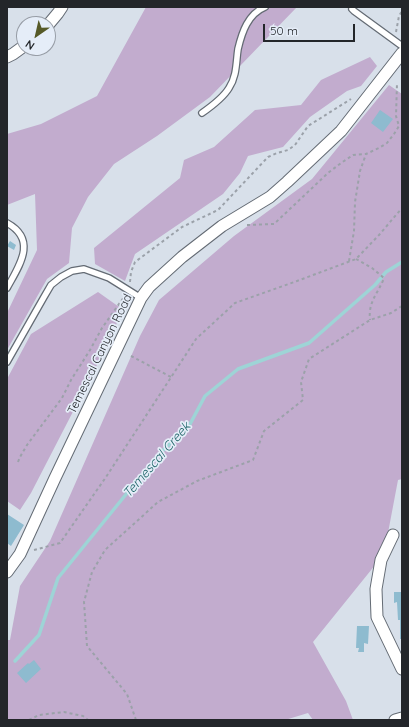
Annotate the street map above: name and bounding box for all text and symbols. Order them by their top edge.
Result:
north arrow [16,16,56,56]
scale bar [265,16,357,42]
text: 50 m [270,23,298,38]
text: N [23,37,37,53]
street label: Temescal Canyon Road [65,292,135,416]
water label: Temescal Creek [120,419,194,501]

